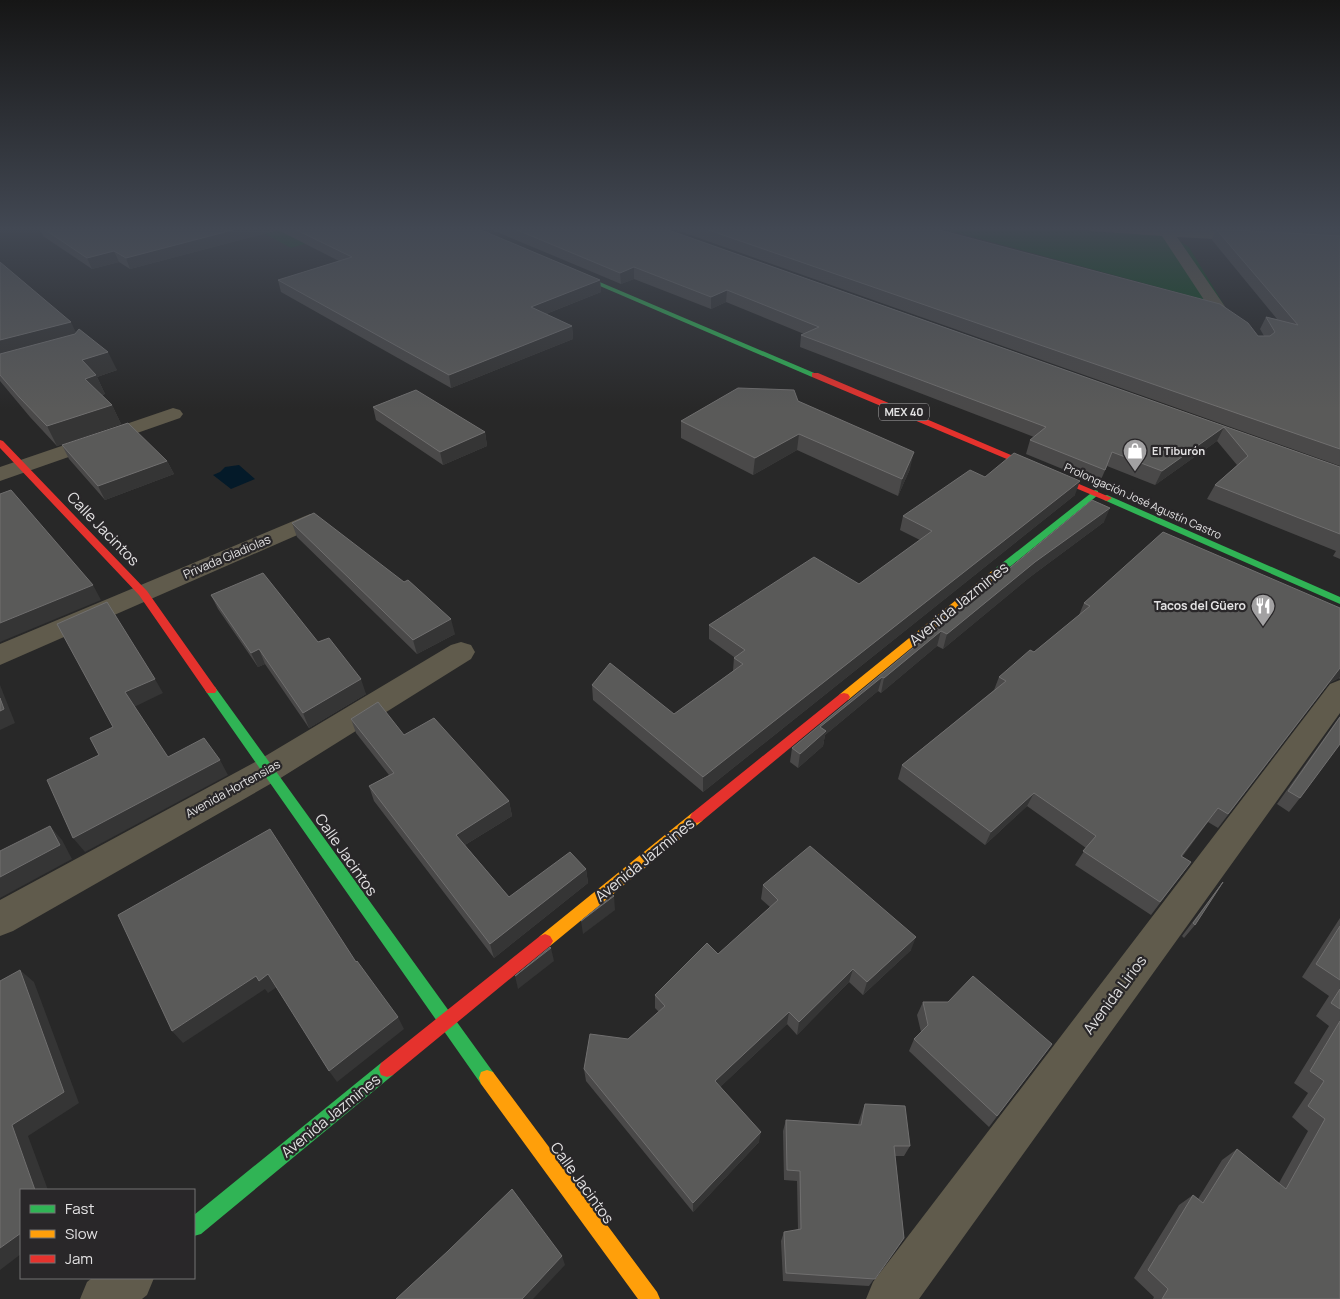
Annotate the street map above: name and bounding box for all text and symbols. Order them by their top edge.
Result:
road number: MEX 40 [879,404,929,421]
shop icon: El Tiburón [1122,438,1148,472]
place label: El Tiburón [1152,443,1205,458]
street label: Prolongación José Agustín Castro [1062,459,1225,542]
street label: Calle Jacintos [62,487,144,571]
street label: Privada Gladiolas [180,530,273,583]
street label: Avenida Jazmines [905,557,1013,650]
restaurant icon: Tacos del Güero [1250,593,1276,627]
place label: Tacos del Güero [1154,597,1246,614]
street label: Avenida Hortensias [182,755,283,822]
street label: Calle Jacintos [310,809,383,900]
street label: Avenida Jazmines [591,813,699,906]
street label: Avenida Lirios [1078,951,1151,1039]
street label: Avenida Jazmines [277,1069,385,1162]
street label: Calle Jacintos [546,1138,619,1228]
legend [20,1189,195,1279]
text: Fast [65,1198,94,1219]
text: Slow [65,1223,98,1244]
text: Jam [65,1248,93,1269]

